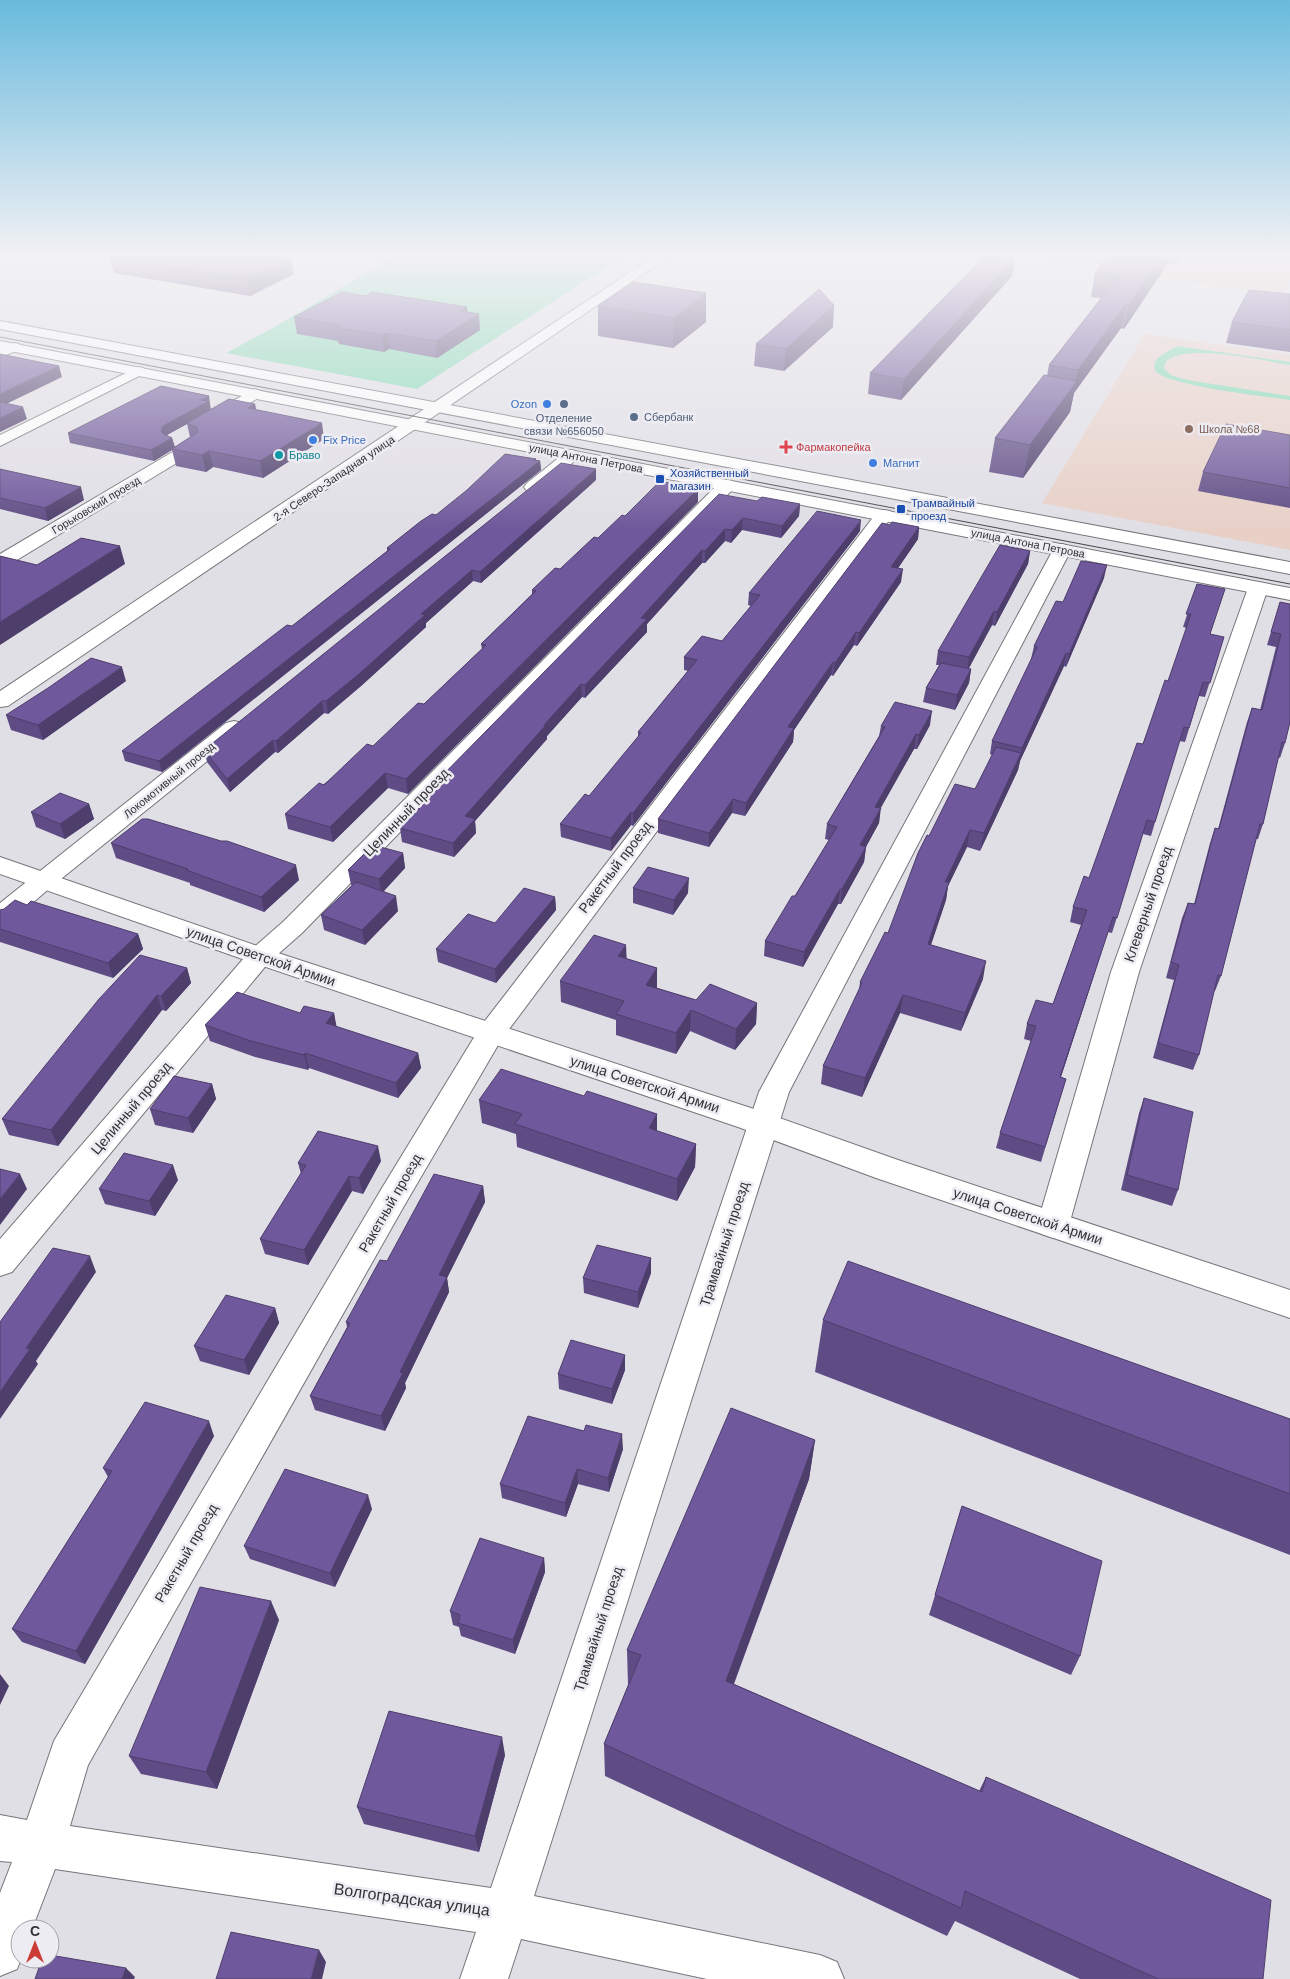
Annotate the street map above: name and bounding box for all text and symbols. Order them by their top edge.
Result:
place label: Ozon [511,398,537,410]
marker: Ozon [541,398,553,410]
marker: Отделение связи №656050 [558,398,570,410]
marker: Сбербанк [628,411,640,423]
place label: Сбербанк [644,411,694,423]
place label: Отделение связи №656050 [524,412,604,437]
marker: Школа №68 [1183,423,1195,435]
place label: Школа №68 [1199,423,1260,435]
street label: 2-я Северо-Западная улица [271,432,397,523]
marker: Fix Price [307,434,319,446]
place label: Fix Price [323,434,366,446]
street label: улица Антона Петрова [528,441,645,475]
marker: Фармакопейка [780,441,792,453]
place label: Фармакопейка [796,441,872,453]
marker: Браво [273,449,285,461]
place label: Браво [289,449,320,461]
marker: Магнит [867,457,879,469]
place label: Магнит [883,457,920,469]
place label: Хозяйственный магазин [670,467,749,492]
marker: Хозяйственный магазин [654,473,666,485]
street label: Горьковский проезд [50,474,143,536]
place label: Трамвайный проезд [911,497,975,522]
marker: Трамвайный проезд [895,503,907,515]
street label: улица Антона Петрова [970,526,1087,560]
street label: Локомотивный проезд [121,739,217,820]
street label: Целинный проезд [360,765,452,859]
street label: Ракетный проезд [575,818,655,916]
street label: Клеверный проезд [1121,844,1175,964]
street label: улица Советской Армии [185,923,337,989]
street label: улица Советской Армии [568,1052,722,1116]
street label: Целинный проезд [88,1058,174,1158]
street label: Ракетный проезд [355,1151,425,1255]
street label: Трамвайный проезд [696,1180,752,1308]
street label: улица Советской Армии [951,1184,1105,1248]
street label: Ракетный проезд [151,1501,221,1605]
street label: Трамвайный проезд [570,1565,626,1693]
street label: Волгоградская улица [333,1880,491,1919]
north arrow [10,1919,60,1969]
text: С [30,1923,40,1939]

